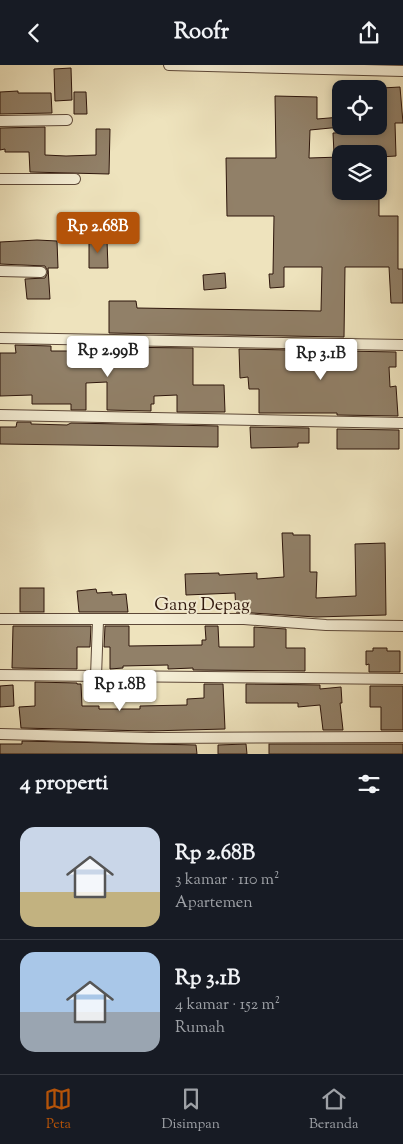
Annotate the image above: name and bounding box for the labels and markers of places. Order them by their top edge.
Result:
pin: Rp 2.68B [46,211,150,254]
pin: Rp 2.99B [56,335,160,378]
pin: Rp 3.1B [275,339,367,381]
pin: Rp 1.8B [74,669,166,712]

